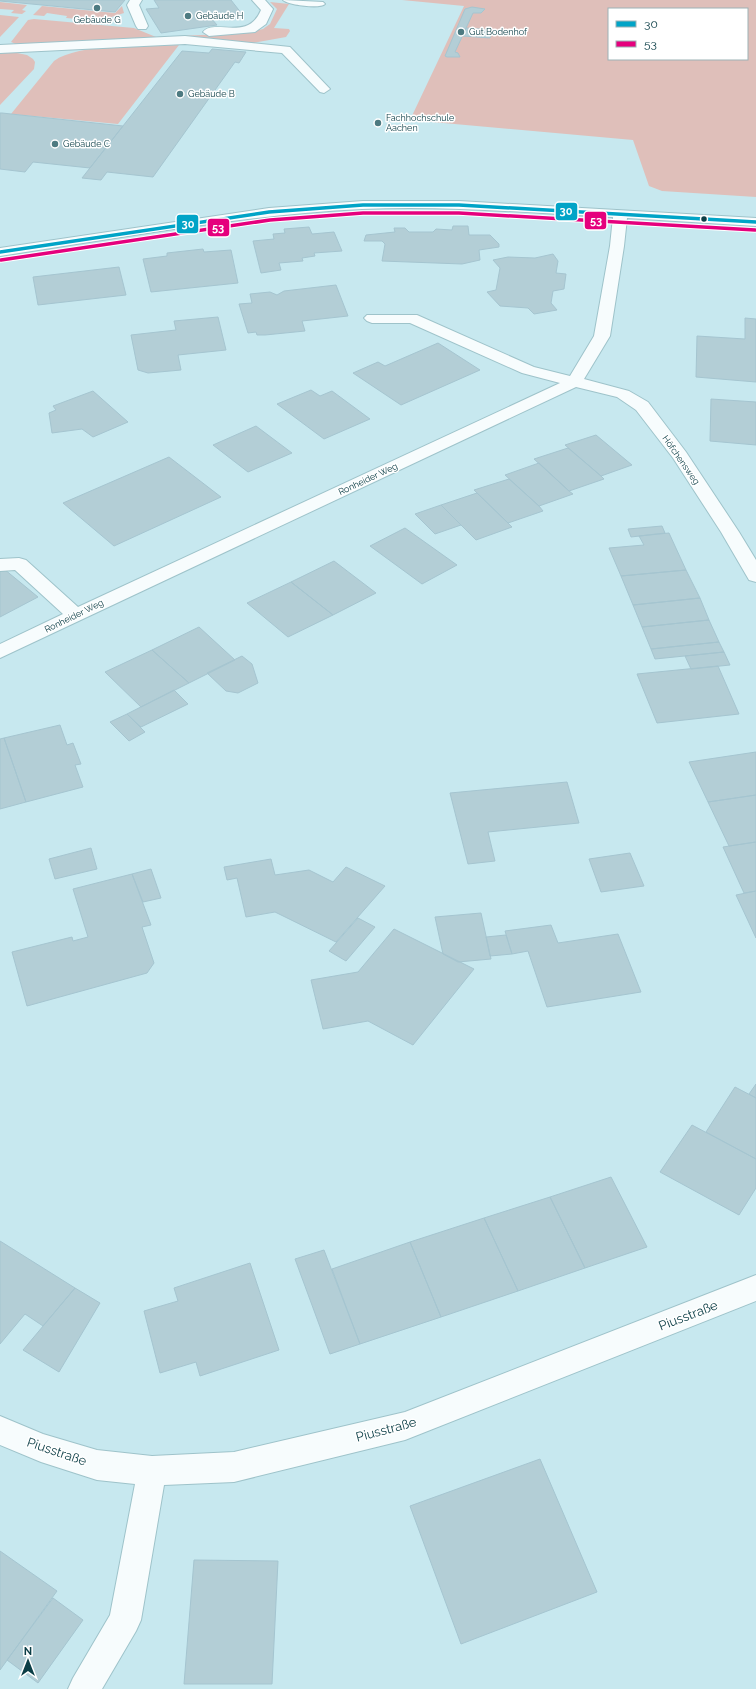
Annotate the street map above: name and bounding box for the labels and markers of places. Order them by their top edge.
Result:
marker: Gebäude G [92,3,102,13]
marker: Gebäude H [183,11,193,21]
place label: Gebäude H [196,11,243,21]
place label: Gebäude G [73,15,121,25]
marker: Gut Bodenhof [456,27,466,37]
place label: Gut Bodenhof [469,27,528,37]
marker: Gebäude B [175,89,185,99]
place label: Gebäude B [188,89,235,99]
place label: Fachhochschule Aachen [386,113,455,133]
marker: Fachhochschule Aachen [373,118,383,128]
marker: Gebäude C [50,139,60,149]
place label: Gebäude C [63,139,110,149]
unlabelled marker [699,214,709,224]

